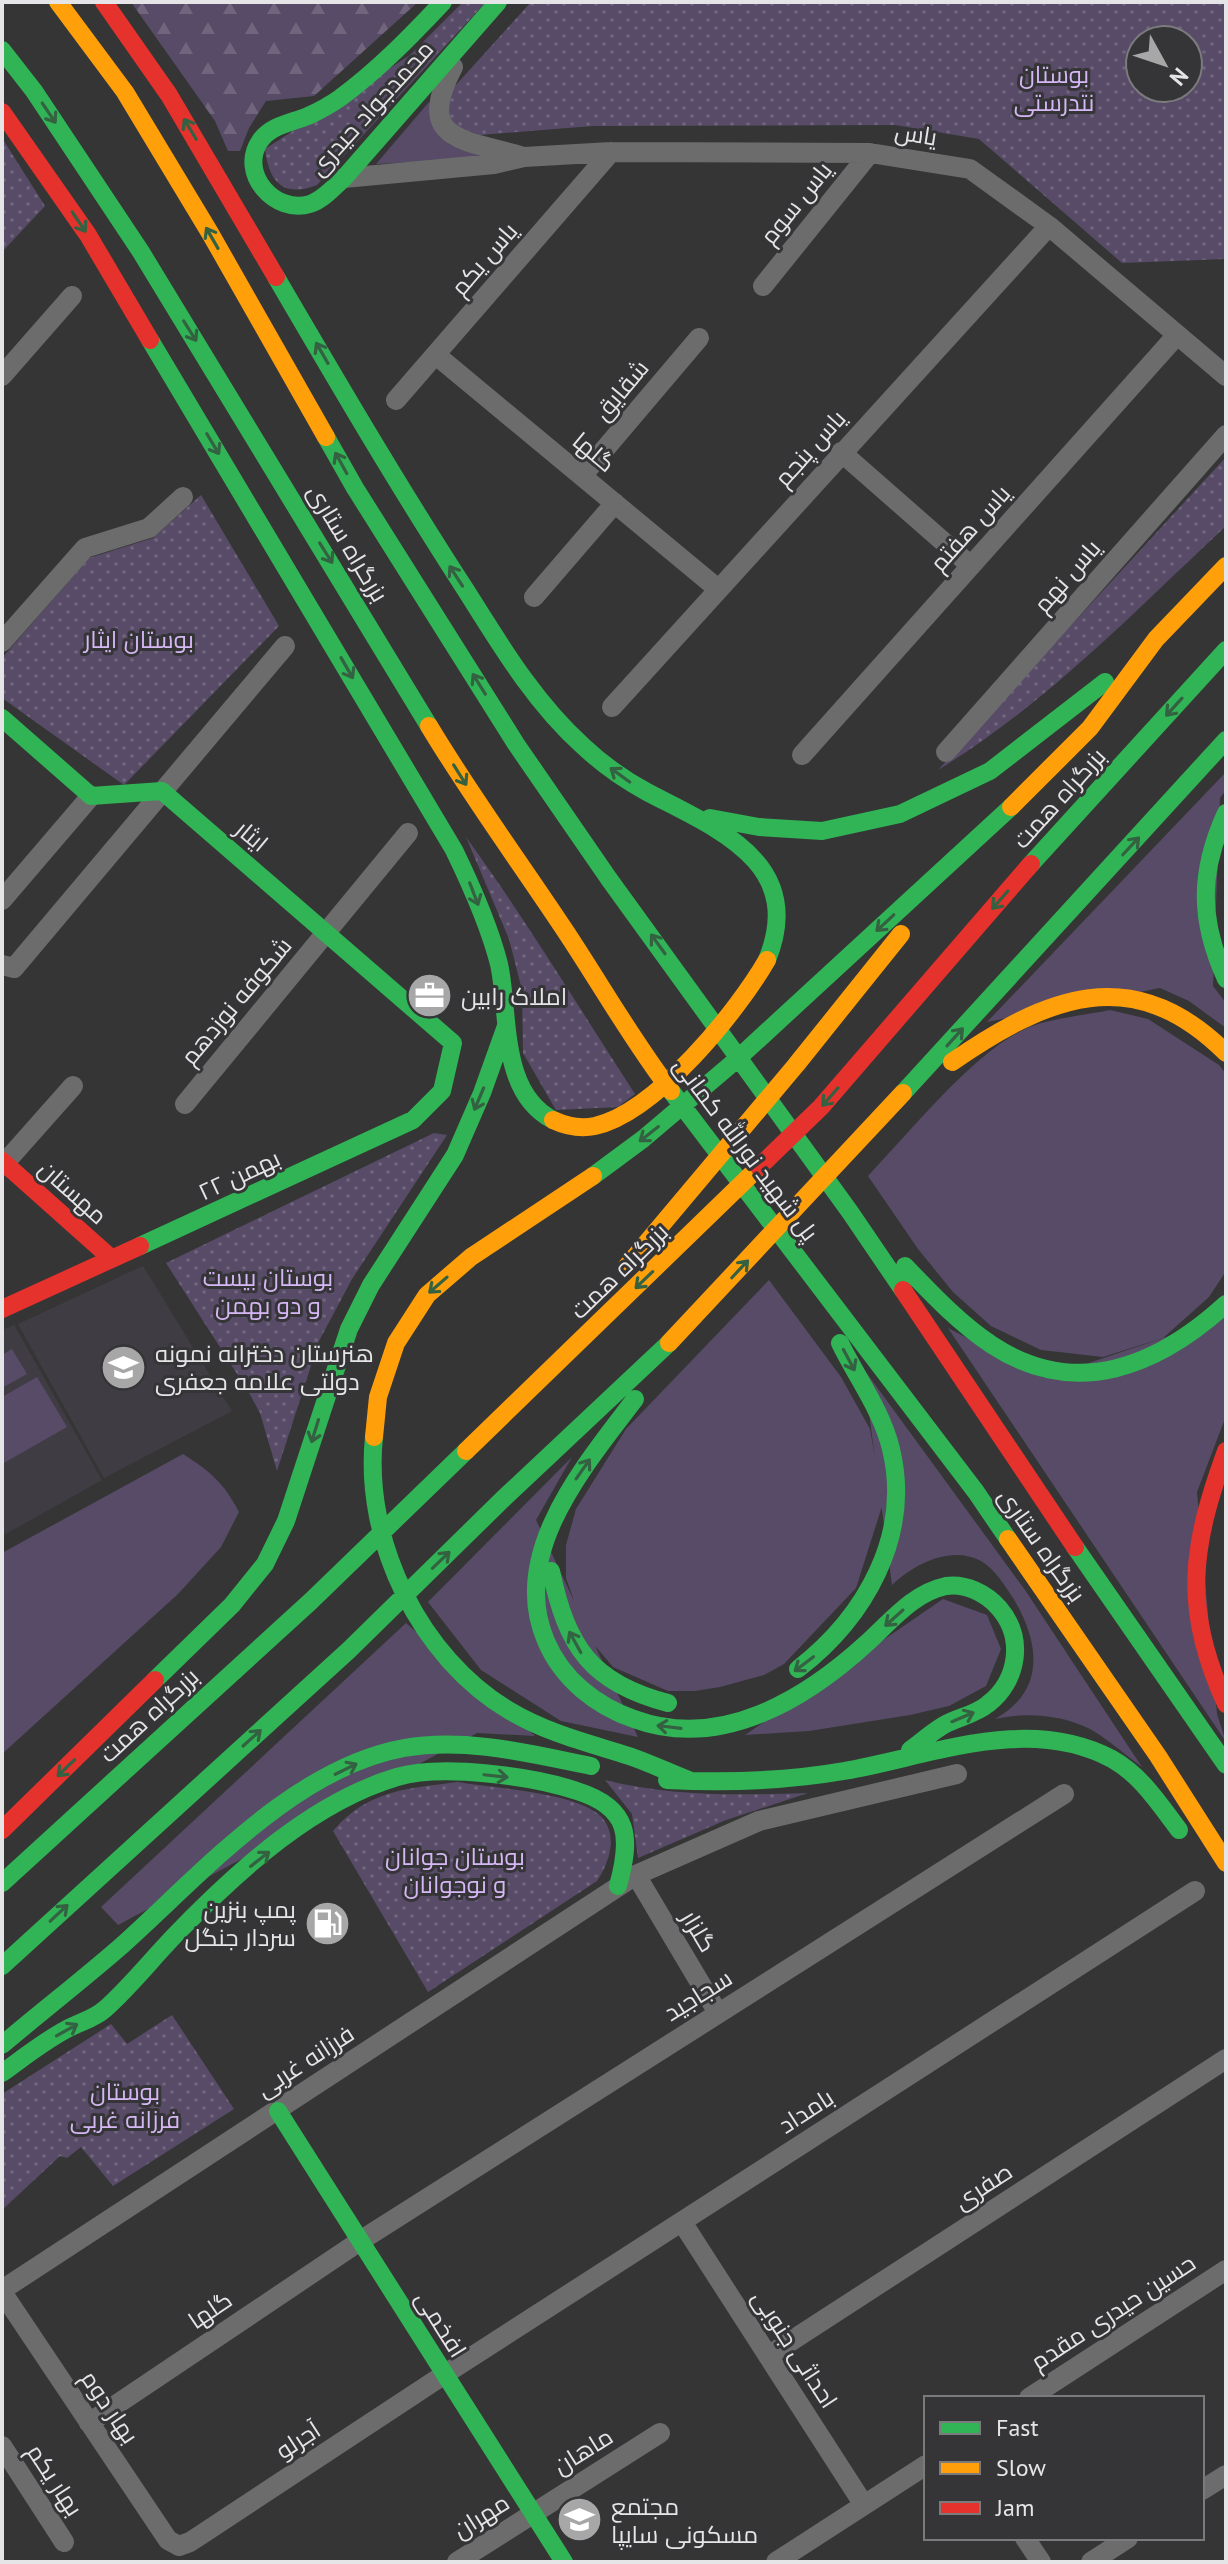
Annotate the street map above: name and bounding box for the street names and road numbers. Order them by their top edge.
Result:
street label: محمدجواد حیدری [302,34,440,182]
street label: یاس [893,115,940,153]
street label: یاس سوم [753,155,840,251]
street label: یاس یکم [444,216,525,303]
street label: شقایق [587,353,655,427]
street label: یاس پنجم [767,403,854,493]
street label: گلها [566,425,622,479]
street label: بزرگراه ستاری [301,478,395,608]
street label: یاس هفتم [923,478,1018,579]
street label: یاس نهم [1027,533,1108,620]
street label: بزرگراه همت [1006,741,1112,855]
street label: ایثار [228,812,275,859]
street label: شکوفه نوزدهم [174,931,299,1072]
street label: پل شهید نورالله کمانی [666,1051,826,1248]
street label: ۲۲ بهمن [193,1143,285,1207]
street label: مهستان [32,1153,114,1231]
street label: بزرگراه همت [563,1216,675,1326]
street label: بزرگراه ستاری [991,1482,1093,1608]
street label: بزرگراه همت [93,1661,205,1769]
street label: گلزار [673,1903,724,1958]
street label: سجاجید [658,1962,738,2028]
street label: فرزانه غربی [250,2018,360,2104]
street label: بامداد [772,2082,840,2140]
street label: صفری [948,2156,1018,2216]
street label: حسین حیدری مقدم [1025,2247,1202,2378]
street label: گلها [182,2284,238,2336]
street label: احداثی جنوبی [745,2284,845,2414]
street label: افخمی [409,2285,473,2363]
street label: بهار دوم [73,2364,146,2450]
street label: آجرلو [270,2414,327,2466]
street label: ماهان [547,2421,619,2481]
street label: بهار یکم [19,2438,90,2523]
street label: مهران [447,2487,515,2545]

